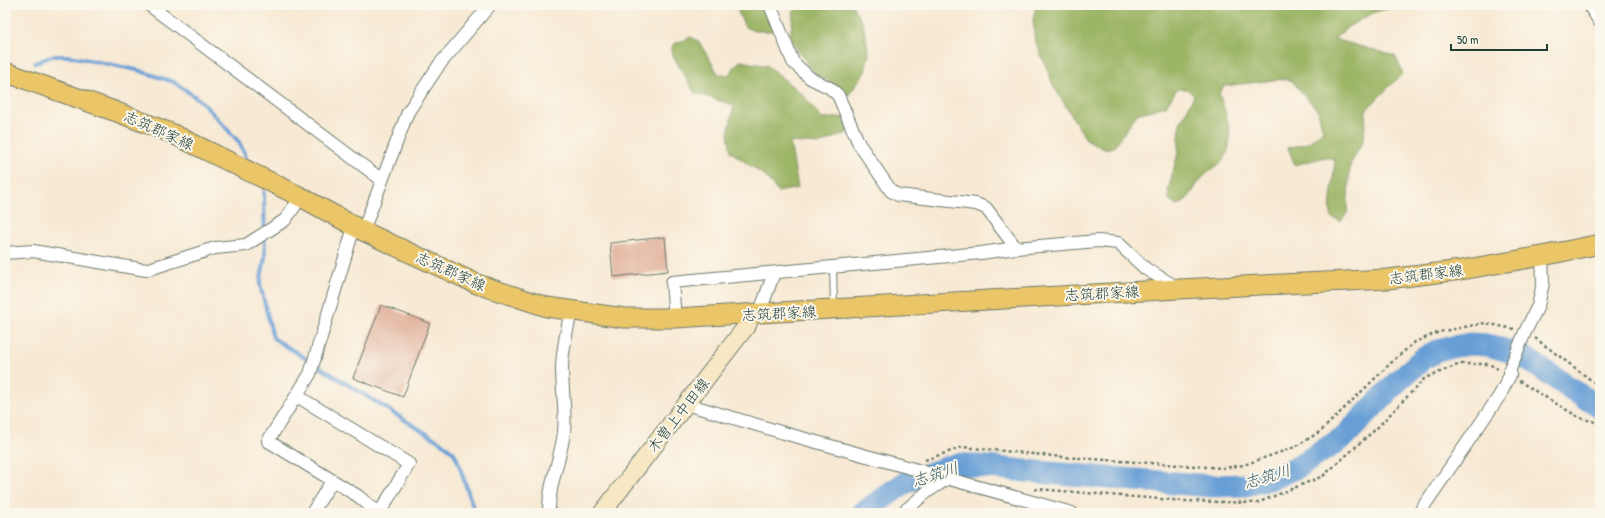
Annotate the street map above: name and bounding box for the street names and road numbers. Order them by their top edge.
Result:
street label: 志筑郡家線 [120,105,198,155]
street label: 志筑郡家線 [412,246,490,296]
street label: 志筑郡家線 [1387,259,1465,289]
street label: 志筑郡家線 [1064,281,1140,305]
street label: 志筑郡家線 [741,301,817,325]
street label: 木曽上中田線 [642,373,714,457]

